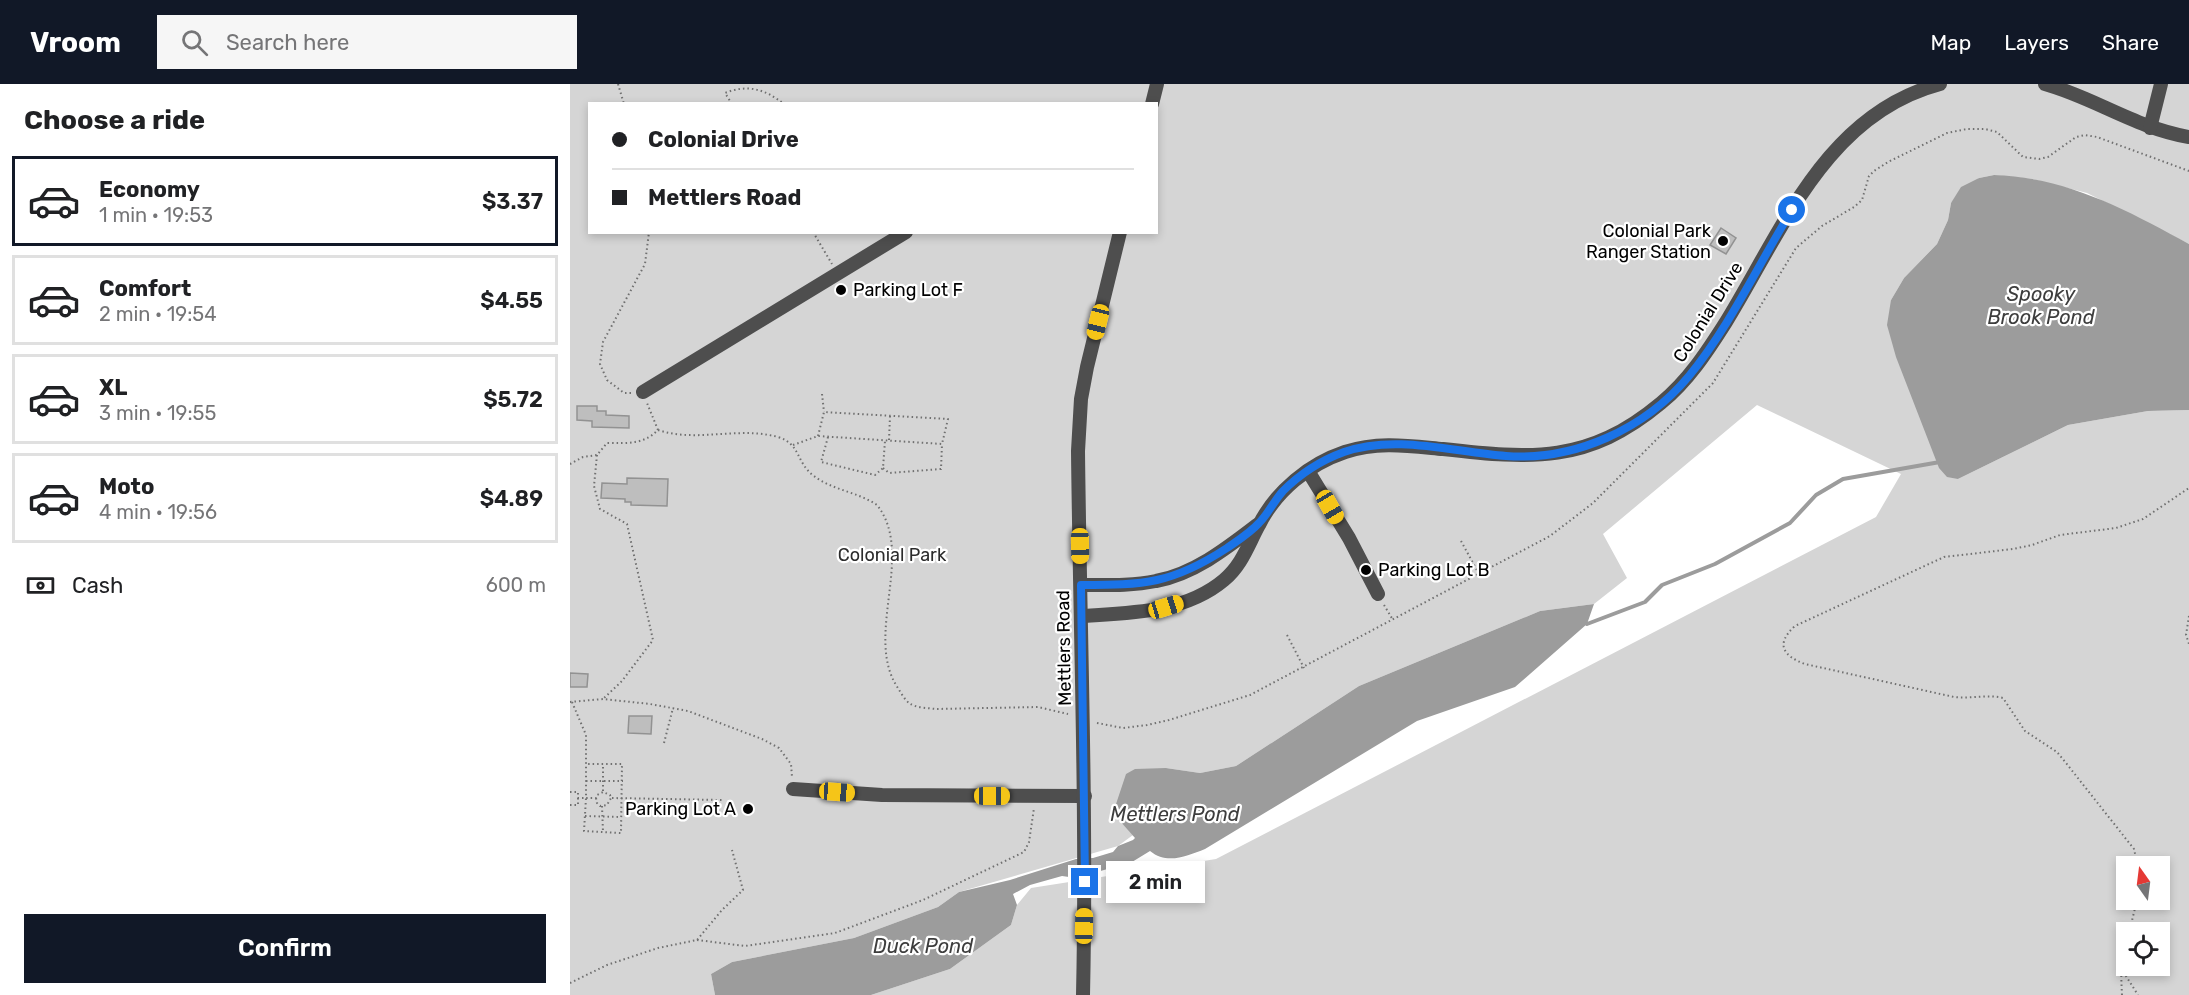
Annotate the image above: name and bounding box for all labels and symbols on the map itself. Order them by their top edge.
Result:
route start [1778,196,1805,223]
place label: Colonial Park Ranger Station [1586,220,1712,263]
marker: Colonial Park Ranger Station [1716,234,1730,248]
street label: Colonial Drive [1668,258,1748,366]
place label: Parking Lot F [853,279,963,301]
water label: Spooky Brook Pond [1987,282,2096,329]
marker: Parking Lot F [834,283,848,297]
car [1085,302,1111,342]
car [1313,487,1347,527]
car [1071,528,1089,564]
park label: Colonial Park [838,544,947,566]
place label: Parking Lot B [1378,559,1490,581]
marker: Parking Lot B [1359,563,1373,577]
street label: Mettlers Road [1052,590,1076,706]
car [1146,593,1186,621]
car [818,782,856,802]
car [974,787,1010,805]
place label: Parking Lot A [625,798,736,820]
marker: Parking Lot A [741,802,755,816]
water label: Mettlers Pond [1110,802,1241,826]
north arrow [2116,856,2170,910]
callout: 2 min [1106,861,1205,903]
route end [1071,868,1098,895]
car [1075,908,1093,944]
water label: Duck Pond [873,934,974,958]

